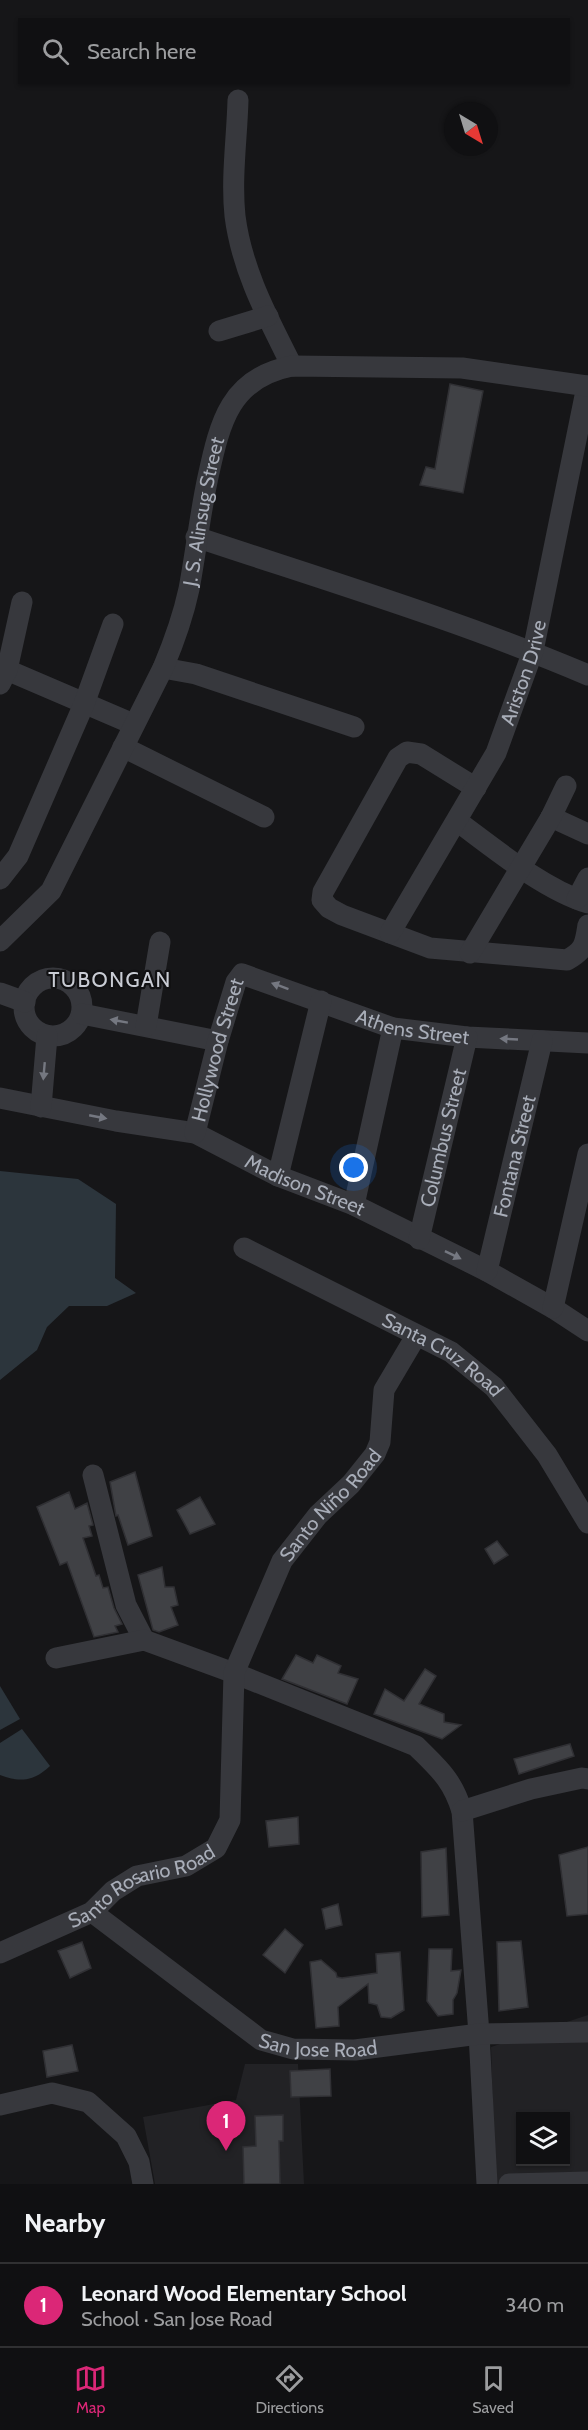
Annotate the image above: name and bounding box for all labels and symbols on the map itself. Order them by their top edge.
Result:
north arrow [444,102,498,156]
street label: J. S. Alinsug Street [178,434,229,589]
street label: Ariston Drive [495,618,551,729]
district label: TUBONGAN [48,967,172,992]
street label: Hollywood Street [186,975,249,1124]
one-way arrow [271,981,289,990]
street label: Athens Street [353,1004,471,1049]
one-way arrow [110,1016,129,1025]
one-way arrow [499,1034,518,1043]
one-way arrow [39,1062,49,1081]
street label: Columbus Street [415,1066,471,1209]
street label: Fontana Street [488,1093,541,1220]
one-way arrow [89,1113,108,1122]
street label: Madison Street [241,1149,369,1221]
your location [339,1153,368,1182]
one-way arrow [445,1251,462,1260]
street label: Santa Cruz Road [378,1307,509,1401]
street label: Santo Niño Road [274,1444,386,1566]
street label: Santo Rosario Road [64,1839,219,1933]
street label: San Jose Road [256,2028,379,2062]
pin: 1 [206,2102,246,2151]

